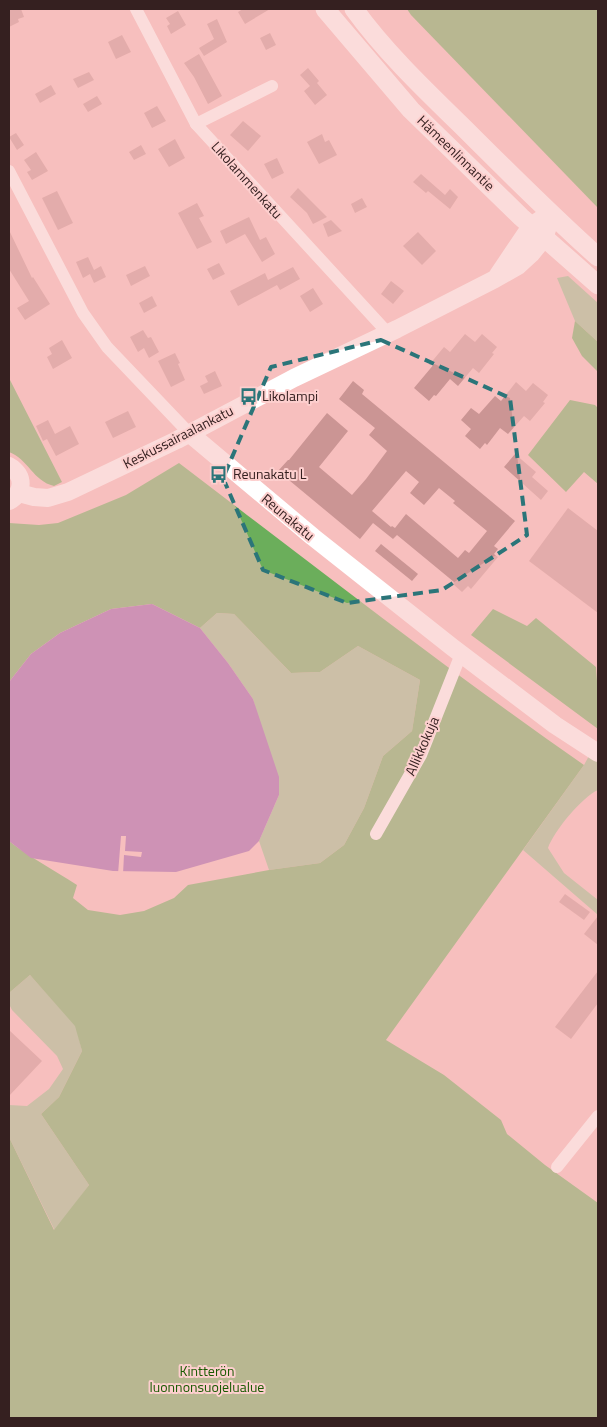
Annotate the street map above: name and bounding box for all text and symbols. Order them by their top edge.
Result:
street label: Hämeenlinnantie [413,110,500,195]
street label: Likolammenkatu [207,136,288,223]
place label: Likolampi [262,385,318,406]
bus stop icon: Likolampi [238,386,258,406]
street label: Keskussairaalankatu [119,400,237,473]
place label: Reunakatu L [233,463,307,484]
bus stop icon: Reunakatu L [209,464,229,484]
street label: Reunakatu [257,488,319,545]
street label: Allikkokuja [399,713,444,779]
park label: Kintterön luonnonsuojelualue [150,1360,264,1397]

